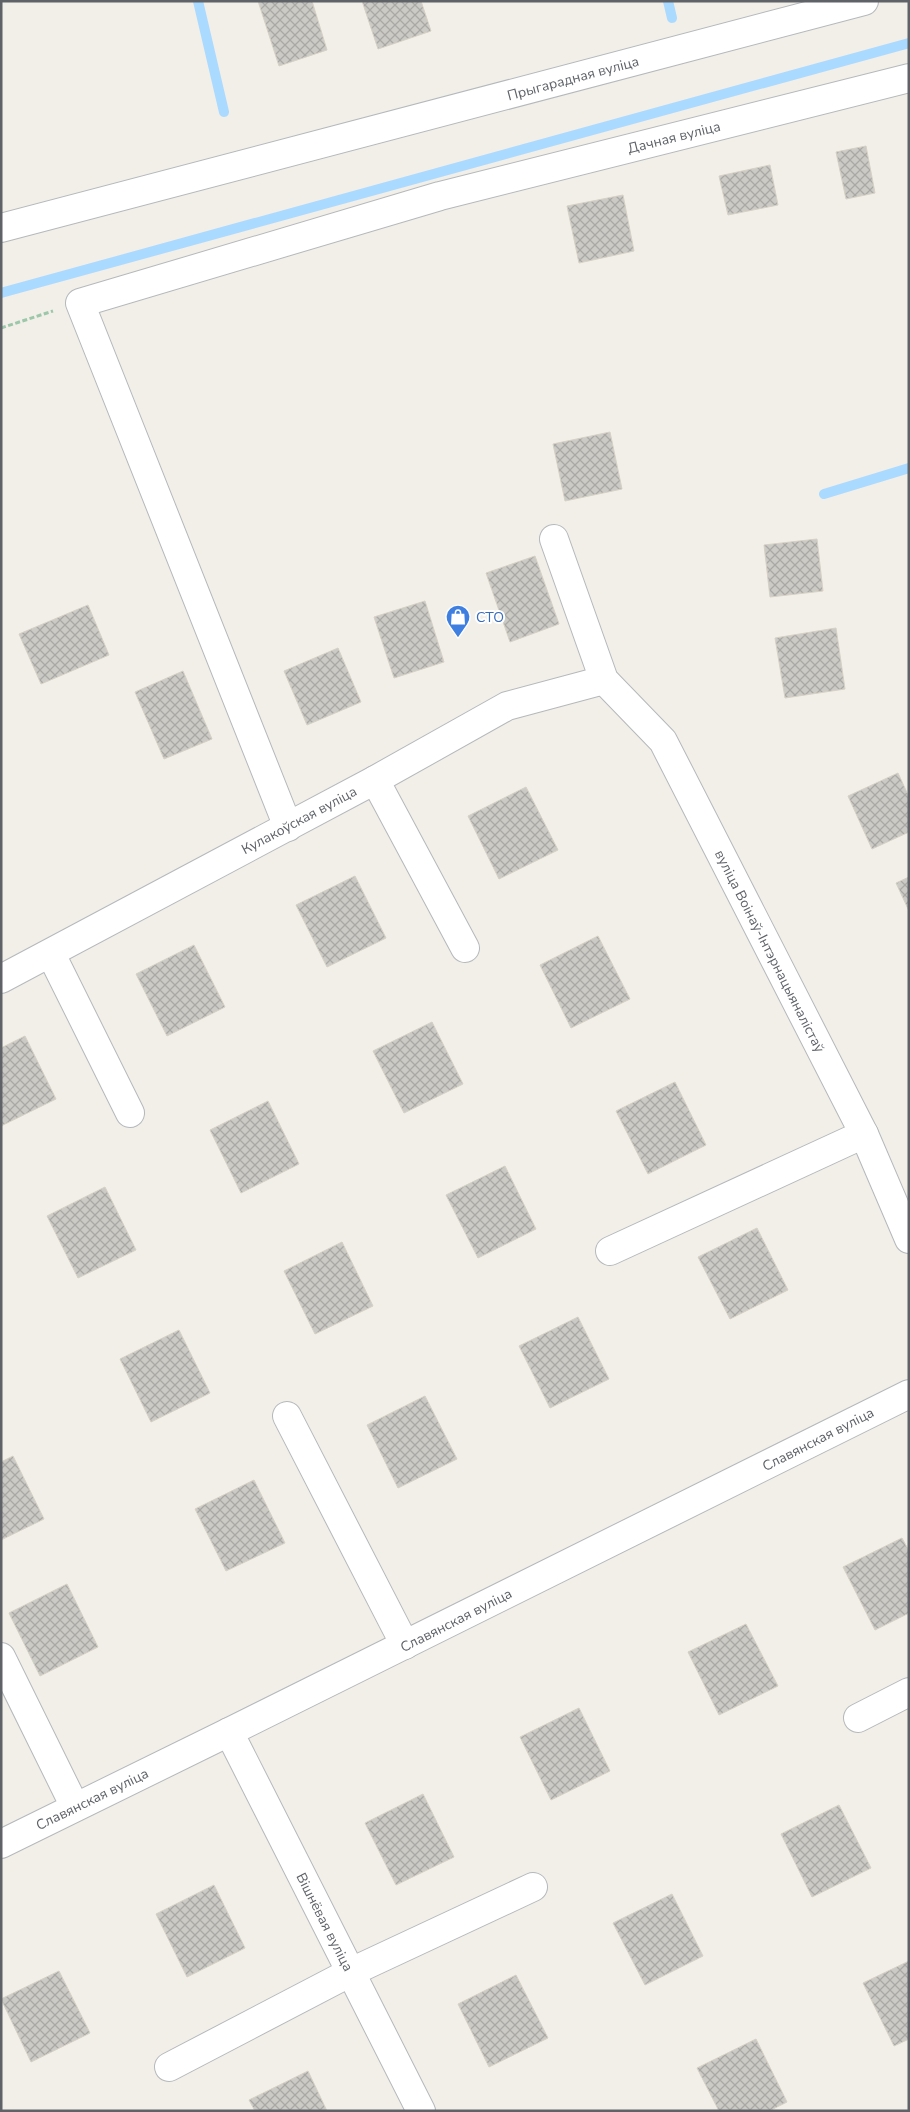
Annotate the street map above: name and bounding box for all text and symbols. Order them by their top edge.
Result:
street label: Прыгарадная вуліца [505,52,641,105]
street label: Дачная вуліца [626,117,723,158]
shop icon: СТО [445,604,471,638]
place label: СТО [476,608,504,627]
street label: Кулакоўская вуліца [238,782,360,859]
street label: вуліца Воінаў-Інтэрнацыяналістаў [710,847,829,1056]
street label: Славянская вуліца [759,1403,877,1476]
street label: Славянская вуліца [397,1584,515,1657]
street label: Славянская вуліца [33,1764,152,1835]
street label: Вішнёвая вуліца [292,1870,358,1975]

